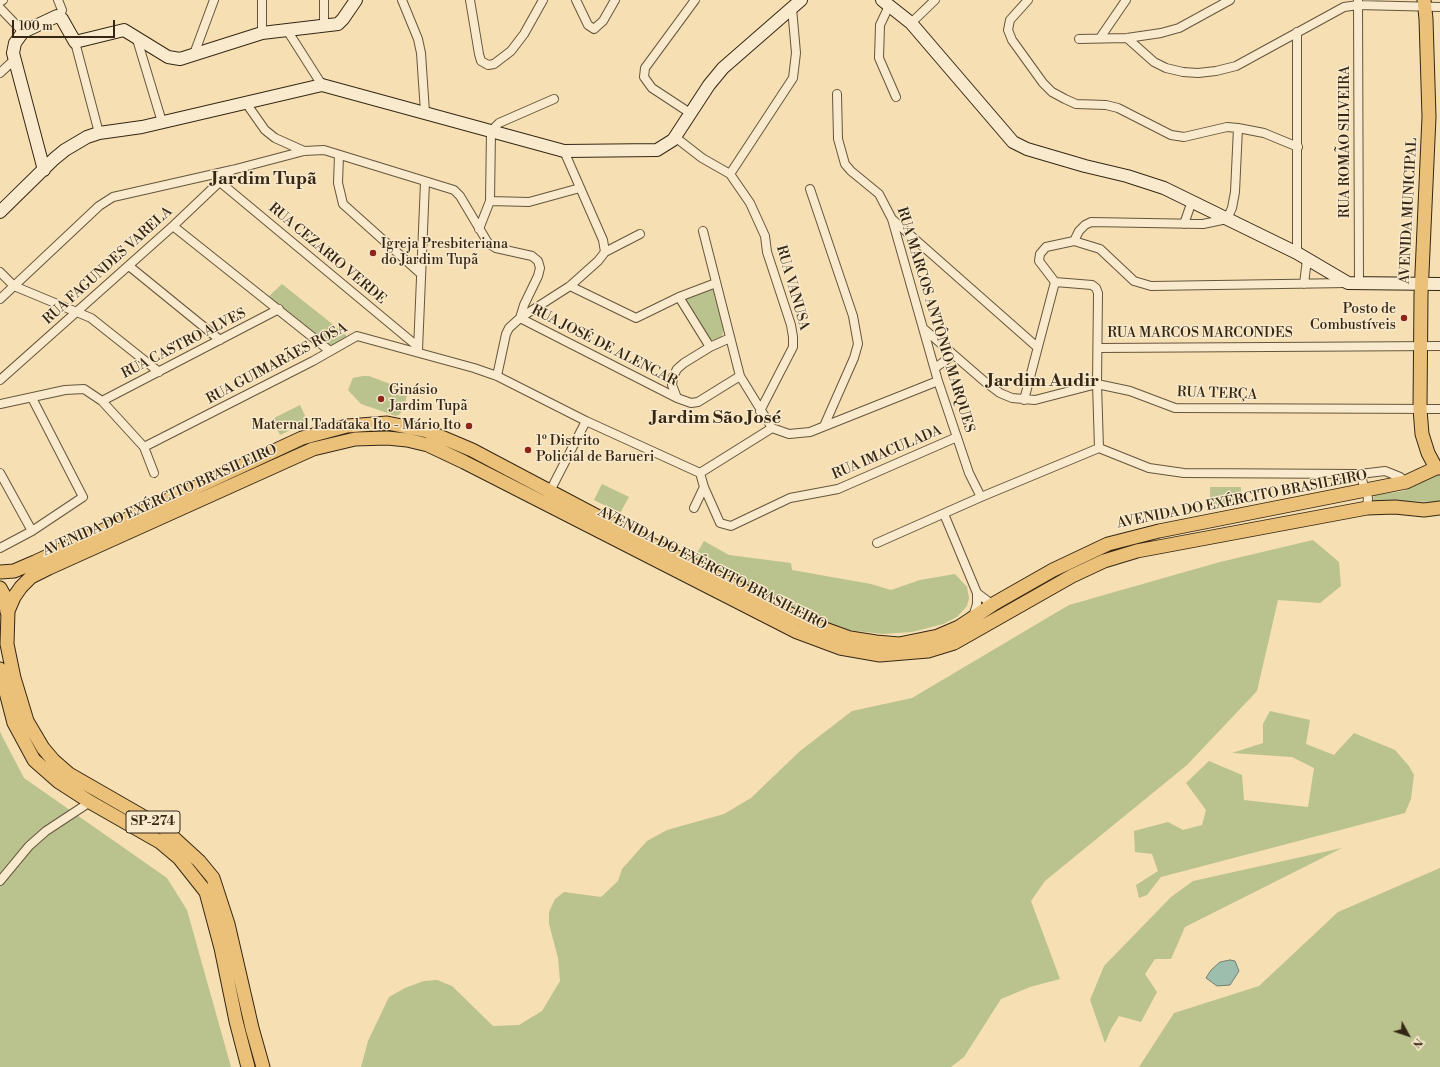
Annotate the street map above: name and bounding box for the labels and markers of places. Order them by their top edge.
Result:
place label: Igreja Presbiteriana do Jardim Tupã [381,237,508,270]
marker: Igreja Presbiteriana do Jardim Tupã [368,248,378,258]
place label: Posto de Combustíveis [1310,302,1396,334]
marker: Posto de Combustíveis [1399,313,1409,323]
place label: Ginásio Jardim Tupã [389,383,468,416]
marker: Ginásio Jardim Tupã [376,394,386,404]
place label: Maternal Tadataka Ito - Mário Ito [251,418,461,434]
marker: Maternal Tadataka Ito - Mário Ito [464,421,474,431]
place label: 1º Distrito Policial de Barueri [536,434,654,466]
marker: 1º Distrito Policial de Barueri [523,445,533,455]

